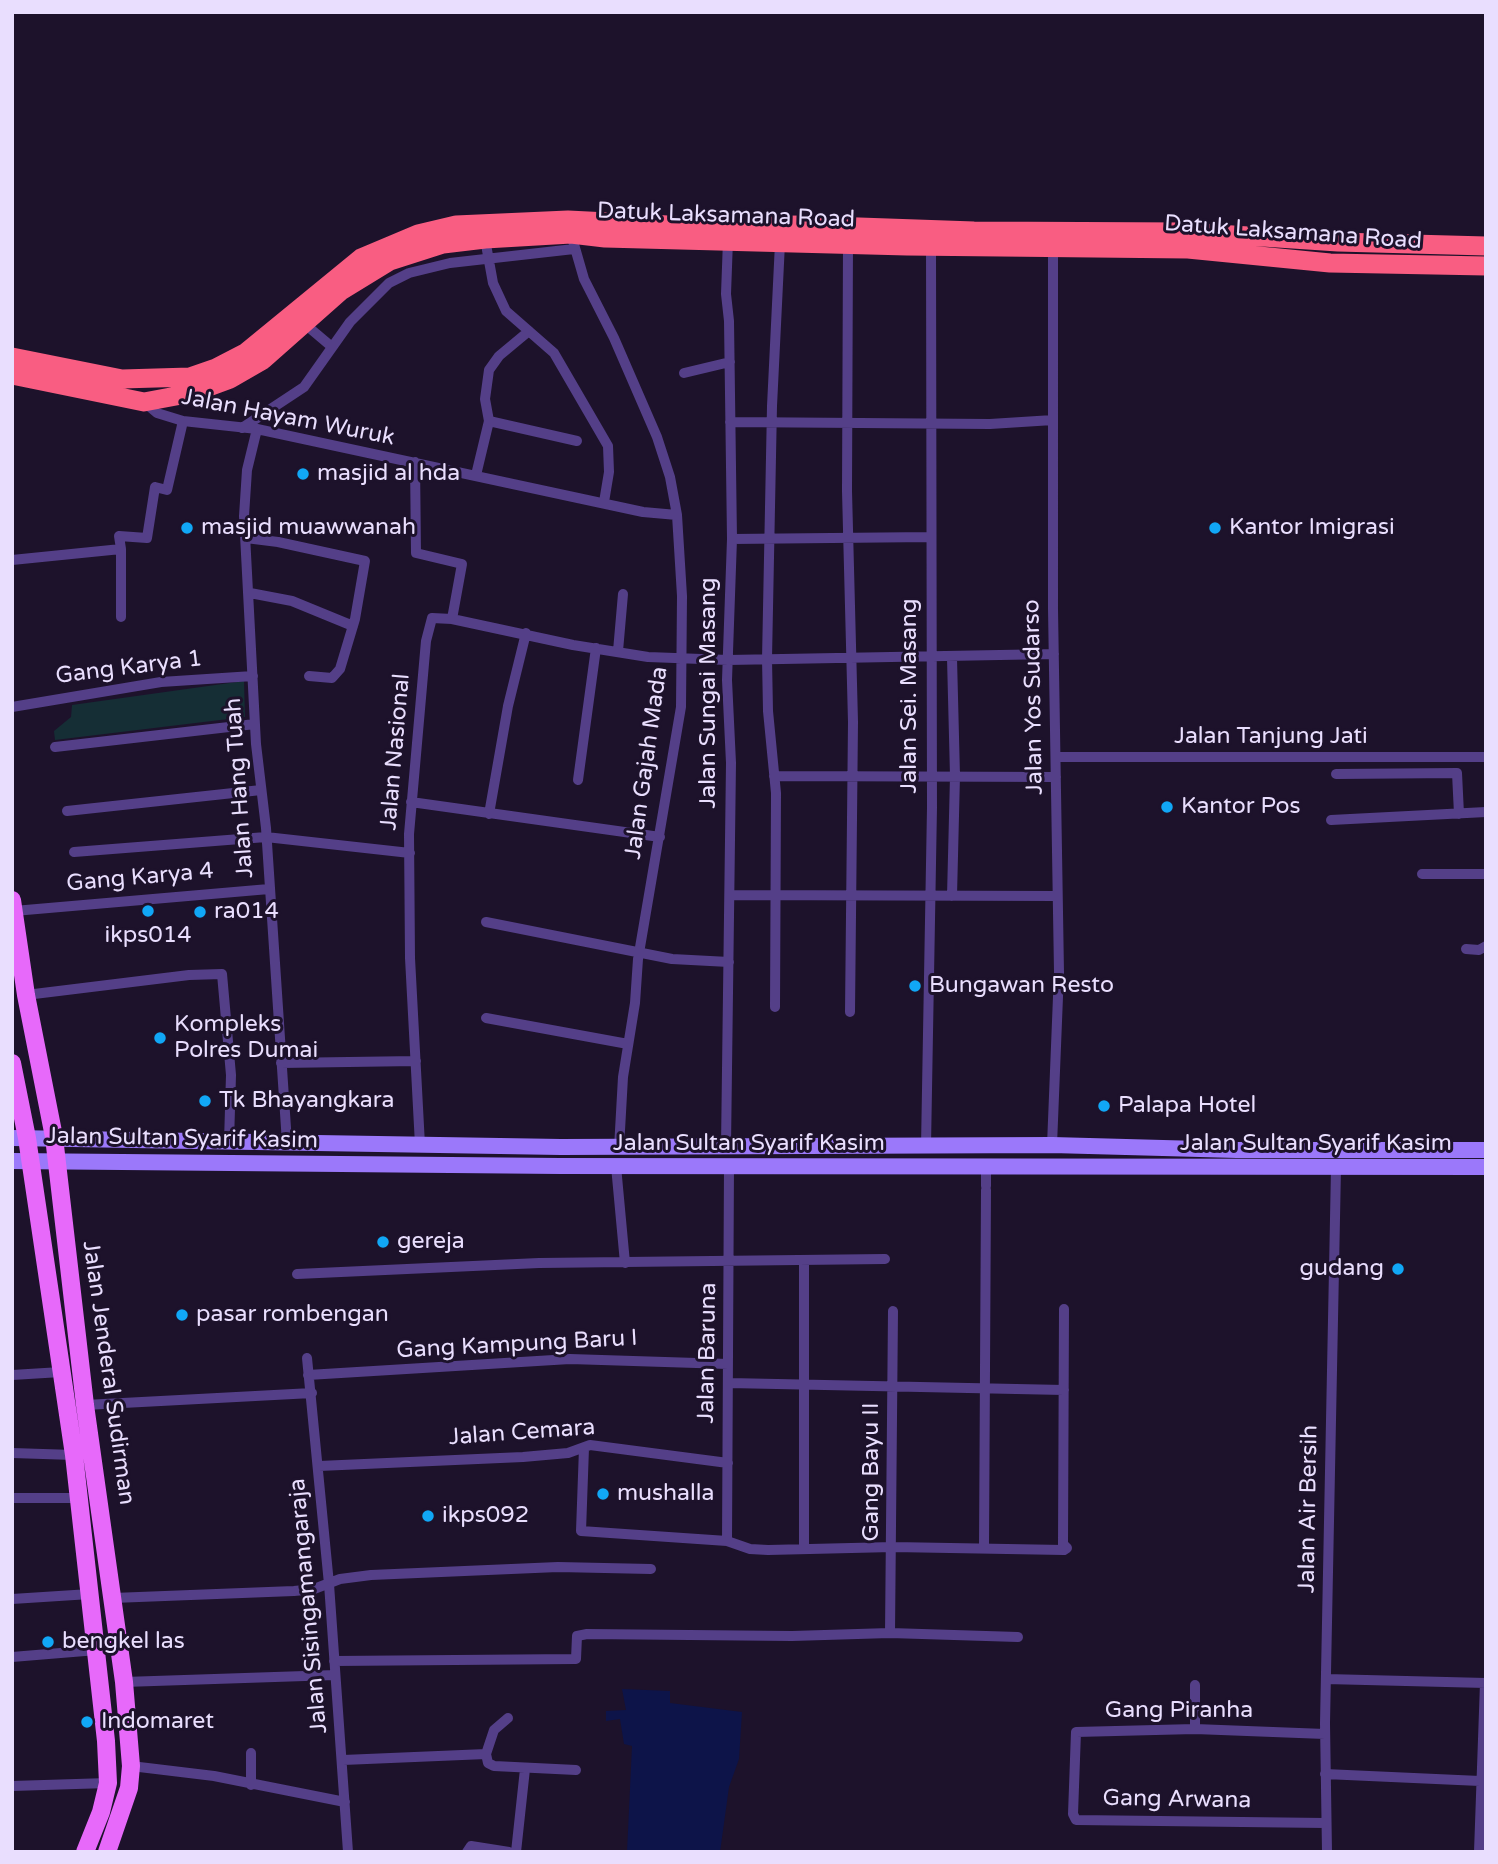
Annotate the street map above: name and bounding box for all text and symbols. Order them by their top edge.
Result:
street label: Datuk Laksamana Road [596,198,856,234]
street label: Datuk Laksamana Road [1163,210,1423,256]
street label: Jalan Hayam Wuruk [179,384,397,452]
place label: masjid al hda [317,460,460,488]
marker: masjid al hda [295,466,311,482]
place label: masjid muawwanah [201,514,416,542]
place label: Kantor Imigrasi [1229,514,1395,542]
marker: masjid muawwanah [179,520,195,536]
marker: Kantor Imigrasi [1207,520,1223,536]
street label: Jalan Sungai Masang [695,577,723,809]
street label: Jalan Sei. Masang [896,599,924,793]
street label: Jalan Yos Sudarso [1018,599,1050,795]
street label: Gang Karya 1 [54,645,204,691]
street label: Jalan Gajah Mada [620,665,674,861]
street label: Jalan Nasional [375,673,417,831]
street label: Jalan Hang Tuah [220,697,260,879]
street label: Jalan Tanjung Jati [1174,723,1368,751]
place label: Kantor Pos [1181,793,1301,821]
marker: Kantor Pos [1159,799,1175,815]
street label: Gang Karya 4 [65,858,215,898]
place label: ra014 [214,898,279,926]
marker: ikps014 [140,903,156,919]
marker: ra014 [192,904,208,920]
place label: ikps014 [104,922,192,950]
place label: Bungawan Resto [929,972,1114,1000]
marker: Bungawan Resto [907,978,923,994]
place label: Kompleks Polres Dumai [174,1011,318,1065]
marker: Kompleks Polres Dumai [152,1030,168,1046]
place label: Tk Bhayangkara [219,1087,395,1115]
place label: Palapa Hotel [1118,1092,1256,1120]
marker: Tk Bhayangkara [197,1093,213,1109]
marker: Palapa Hotel [1096,1098,1112,1114]
street label: Jalan Sultan Syarif Kasim [46,1123,318,1155]
street label: Jalan Sultan Syarif Kasim [613,1130,885,1158]
street label: Jalan Sultan Syarif Kasim [1180,1130,1452,1158]
place label: gereja [397,1228,465,1256]
marker: gereja [375,1234,391,1250]
street label: Jalan Jenderal Sudirman [76,1239,140,1507]
place label: gudang [1300,1255,1384,1283]
marker: gudang [1390,1261,1406,1277]
street label: Jalan Baruna [693,1282,723,1424]
place label: pasar rombengan [196,1301,389,1329]
marker: pasar rombengan [174,1307,190,1323]
street label: Gang Kampung Baru I [396,1325,638,1365]
street label: Gang Bayu II [858,1403,886,1541]
street label: Jalan Cemara [448,1414,596,1452]
street label: Jalan Air Bersih [1294,1425,1324,1593]
street label: Jalan Sisingamangaraja [284,1477,334,1735]
place label: mushalla [617,1480,714,1508]
marker: mushalla [595,1486,611,1502]
place label: ikps092 [442,1502,529,1530]
marker: ikps092 [420,1508,436,1524]
place label: bengkel las [62,1628,185,1656]
marker: bengkel las [40,1634,56,1650]
street label: Gang Piranha [1105,1697,1253,1725]
place label: Indomaret [101,1708,214,1736]
marker: Indomaret [79,1714,95,1730]
street label: Gang Arwana [1102,1785,1252,1815]

